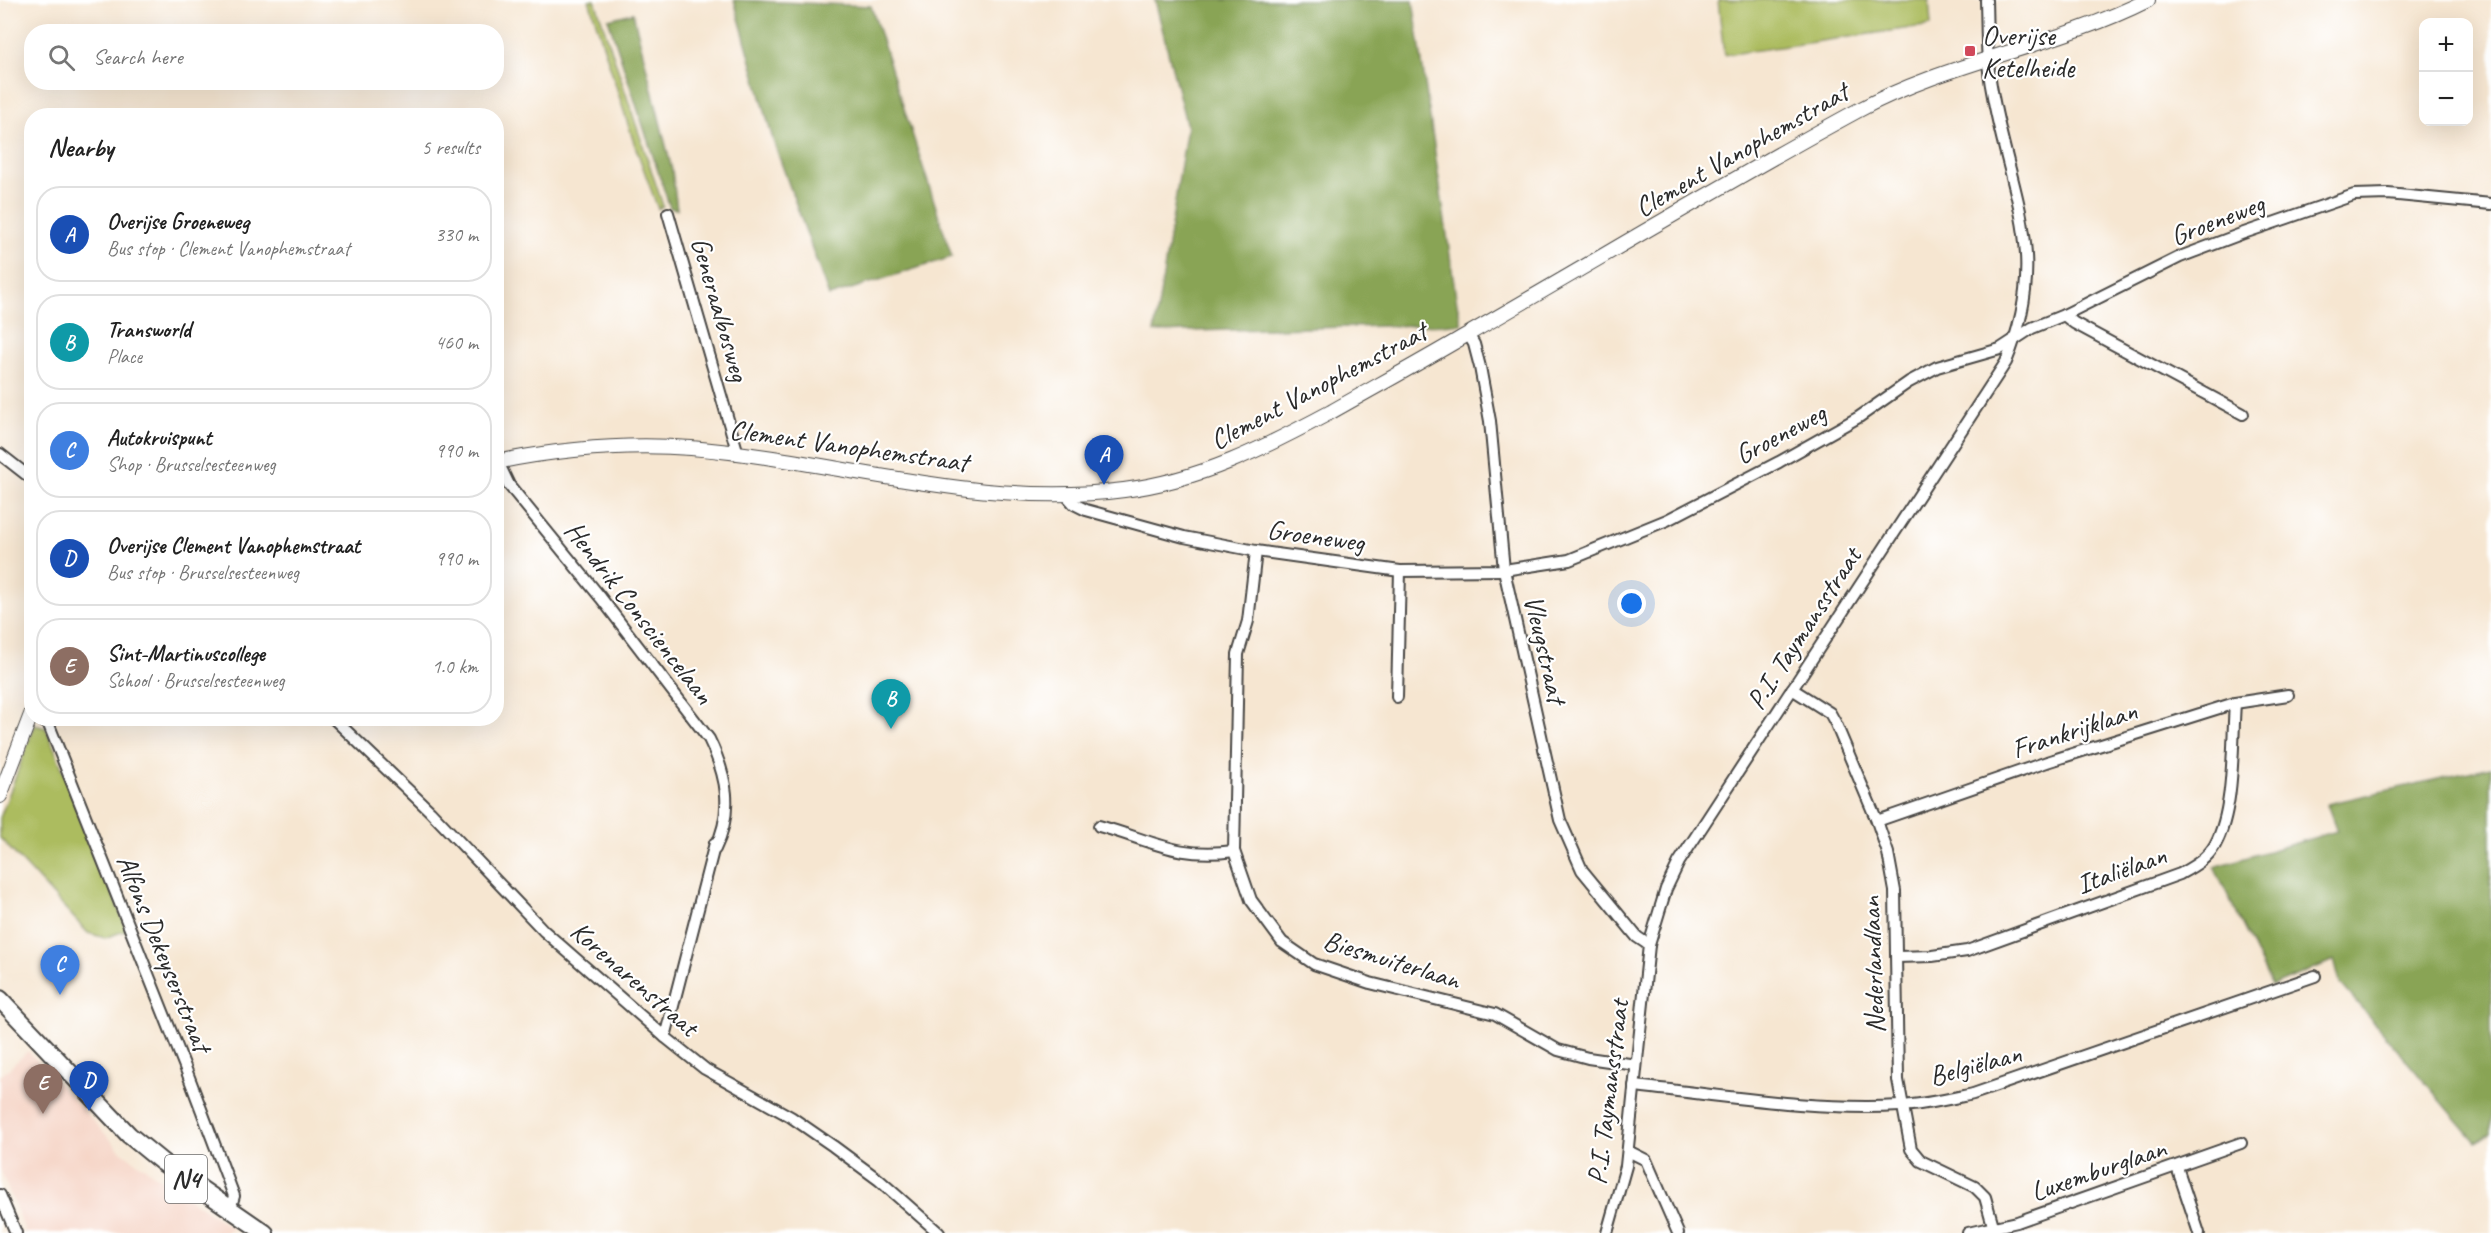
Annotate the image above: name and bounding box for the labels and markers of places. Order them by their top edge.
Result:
place label: Overijse Ketelheide [1982,18,2076,85]
marker: Overijse Ketelheide [1963,44,1977,58]
pin: A [1084,436,1124,485]
pin: B [872,680,910,729]
pin: C [40,946,80,995]
pin: D [70,1062,109,1111]
pin: E [24,1064,63,1114]

